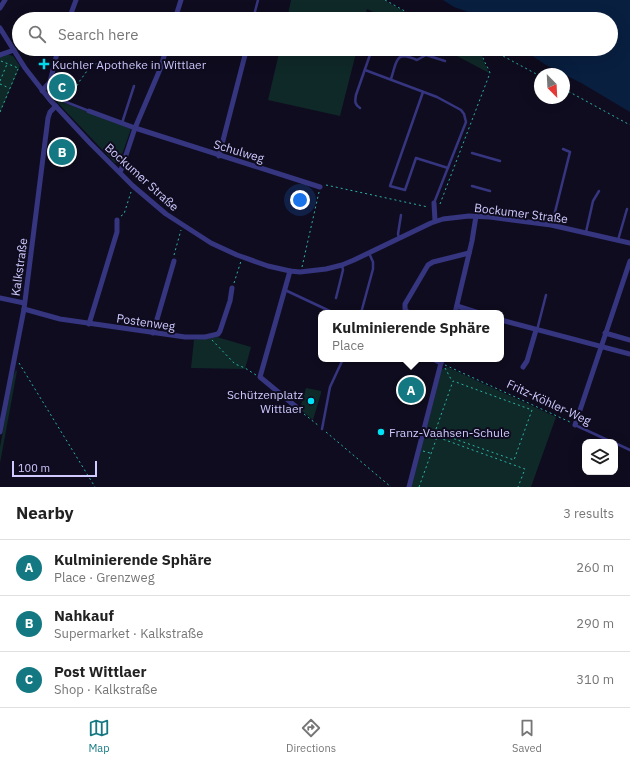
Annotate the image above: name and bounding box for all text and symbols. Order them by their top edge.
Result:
search box [12,12,618,56]
icon: search [26,23,48,45]
text: Search here [58,25,138,44]
place label: Kuchler Apotheke in Wittlaer [52,57,207,72]
marker: Kuchler Apotheke in Wittlaer [39,59,49,69]
north arrow [534,68,570,104]
pin: C [49,72,75,102]
street label: Schulweg [212,136,267,166]
pin: B [49,137,75,167]
street label: Bockumer Straße [102,140,182,214]
your location [290,190,310,210]
street label: Bockumer Straße [473,200,569,226]
street label: Kalkstraße [8,237,31,297]
street label: Postenweg [116,310,177,334]
popup [318,310,504,362]
text: Kulminierende Sphäre [332,318,490,337]
text: Place [332,337,364,354]
pin: A [398,375,424,405]
street label: Fritz-Köhler-Weg [505,376,594,428]
place label: Schützenplatz Wittlaer [227,387,304,416]
marker: Schützenplatz Wittlaer [306,396,316,406]
place label: Franz-Vaahsen-Schule [389,425,510,440]
marker: Franz-Vaahsen-Schule [376,427,386,437]
map controls [582,439,618,475]
button: layers [582,439,618,475]
scale bar [12,459,97,478]
text: 100 m [18,461,50,475]
text: Nearby [16,502,74,524]
text: 3 results [563,505,614,522]
text: Kulminierende Sphäre [54,550,212,569]
text: A [25,559,33,576]
text: 260 m [576,559,614,576]
text: Place · Grenzweg [54,569,155,586]
text: Nahkauf [54,606,114,625]
text: B [25,615,33,632]
text: 290 m [576,615,614,632]
text: Supermarket · Kalkstraße [54,625,203,642]
text: Post Wittlaer [54,662,147,681]
text: C [25,671,33,688]
text: 310 m [576,671,614,688]
text: Shop · Kalkstraße [54,681,157,698]
tab: Map [88,717,110,755]
tab: Directions [286,717,336,755]
tab: Saved [512,717,542,755]

